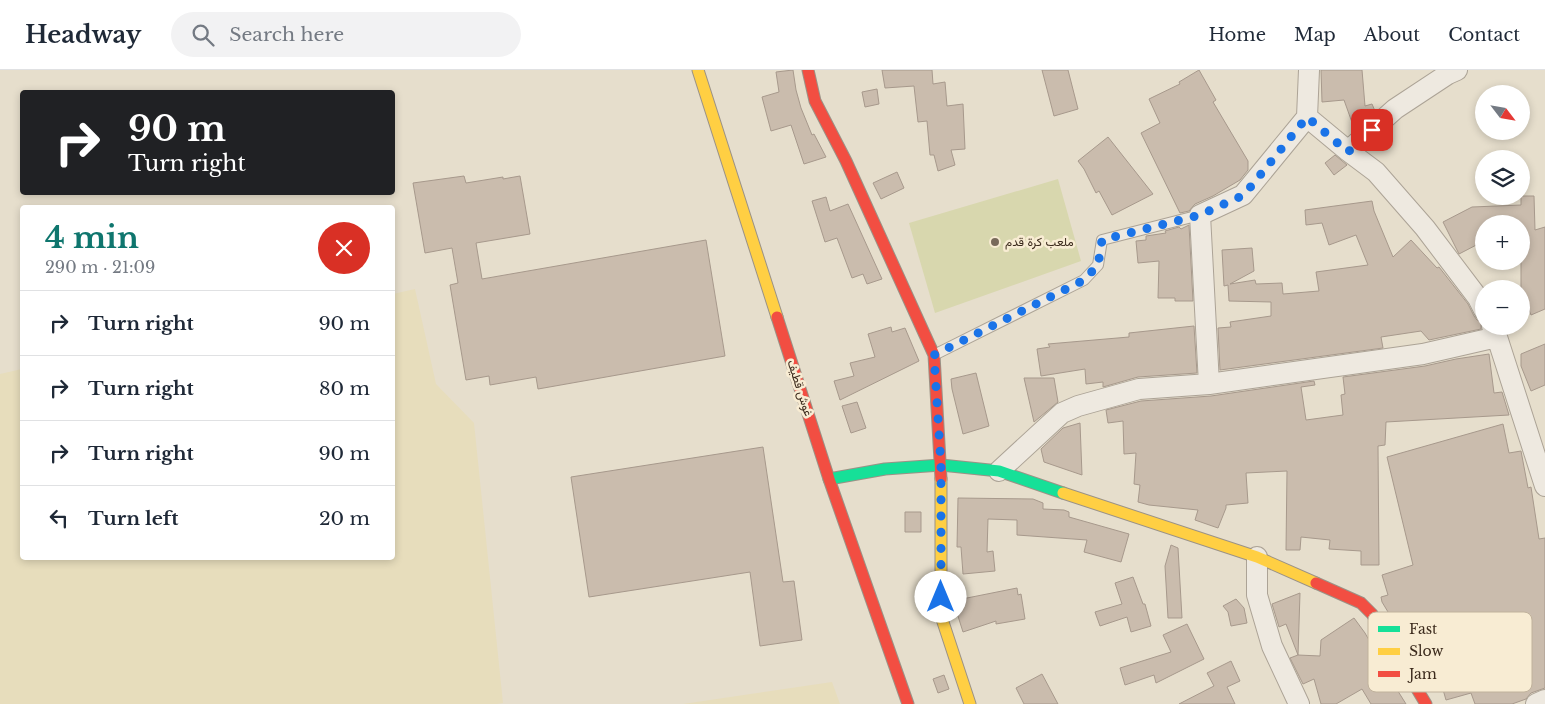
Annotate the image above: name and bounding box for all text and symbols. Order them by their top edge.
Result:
search box [171,12,521,57]
text: Headway [25,20,141,49]
icon: search [189,21,217,49]
text: Search here [229,23,344,46]
text: Home [1208,24,1266,46]
text: Map [1294,24,1336,46]
text: About [1364,24,1420,46]
text: Contact [1448,24,1520,46]
north arrow [1475,85,1530,140]
map controls [1475,85,1530,335]
text: 90 m [128,107,226,150]
pin [1351,109,1393,151]
icon: right [45,110,110,175]
icon: arrive [1358,116,1386,144]
text: Turn right [128,150,246,177]
button: layers [1475,150,1530,205]
button: + [1475,215,1530,270]
text: 4 min [45,219,139,256]
button: close [318,222,370,274]
place label: ملعب كرة قدم [1005,234,1074,250]
marker: ملعب كرة قدم [989,236,1001,248]
text: 290 m · 21:09 [45,257,155,277]
button: − [1475,280,1530,335]
icon: right [45,309,73,337]
text: Turn right [88,312,194,335]
text: 90 m [318,312,370,335]
street label: غوش قطيف [783,358,817,418]
icon: right [45,374,73,402]
text: Turn right [88,377,194,400]
text: 80 m [319,377,370,400]
icon: right [45,439,73,467]
text: Turn right [88,442,194,465]
text: 90 m [318,442,370,465]
icon: left [45,504,73,532]
text: Turn left [88,507,179,530]
text: 20 m [319,507,370,530]
position arrow [914,570,966,622]
legend [1368,612,1532,692]
text: Fast [1409,620,1438,638]
text: Slow [1409,642,1443,660]
text: Jam [1407,665,1437,683]

